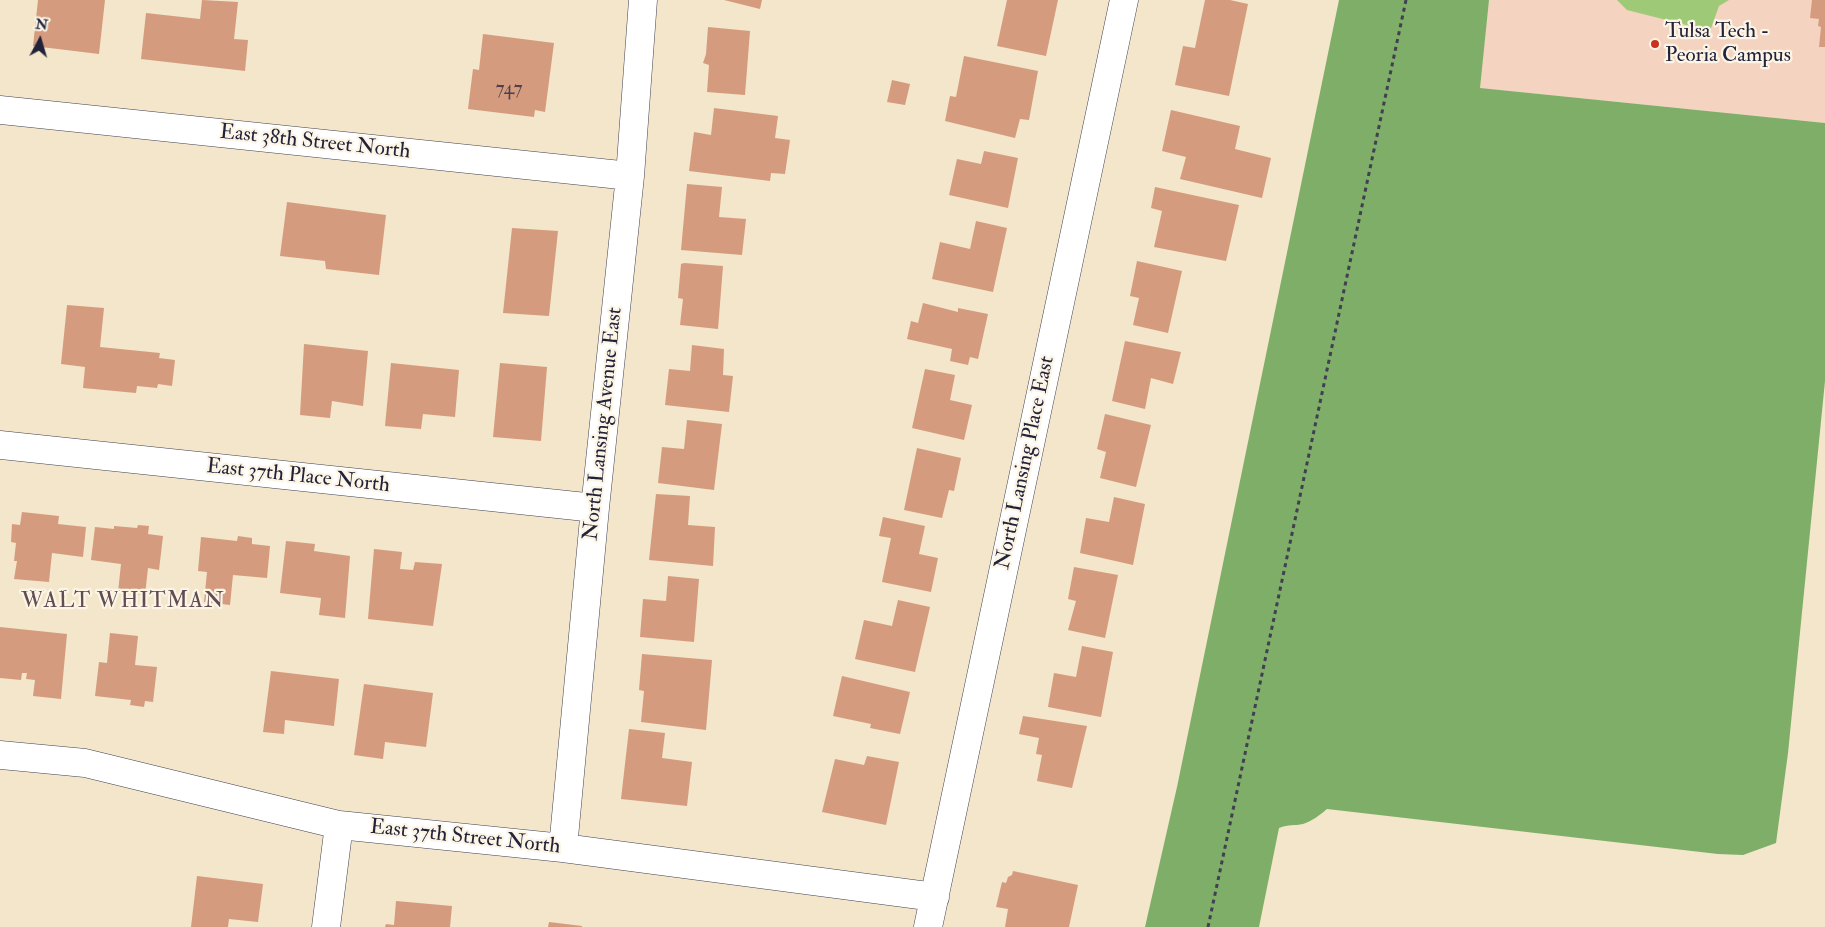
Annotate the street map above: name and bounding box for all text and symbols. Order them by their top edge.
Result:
north arrow [15,15,65,65]
text: N [34,15,49,34]
place label: Tulsa Tech - Peoria Campus [1665,19,1791,69]
marker: Tulsa Tech - Peoria Campus [1649,38,1661,50]
house number: 747 [496,79,522,101]
street label: East 38th Street North [218,120,412,166]
street label: North Lansing Avenue East [579,306,629,542]
street label: North Lansing Place East [991,354,1061,572]
street label: East 37th Place North [205,455,391,499]
district label: WALT WHITMAN [20,589,226,615]
street label: East 37th Street North [369,815,561,861]

